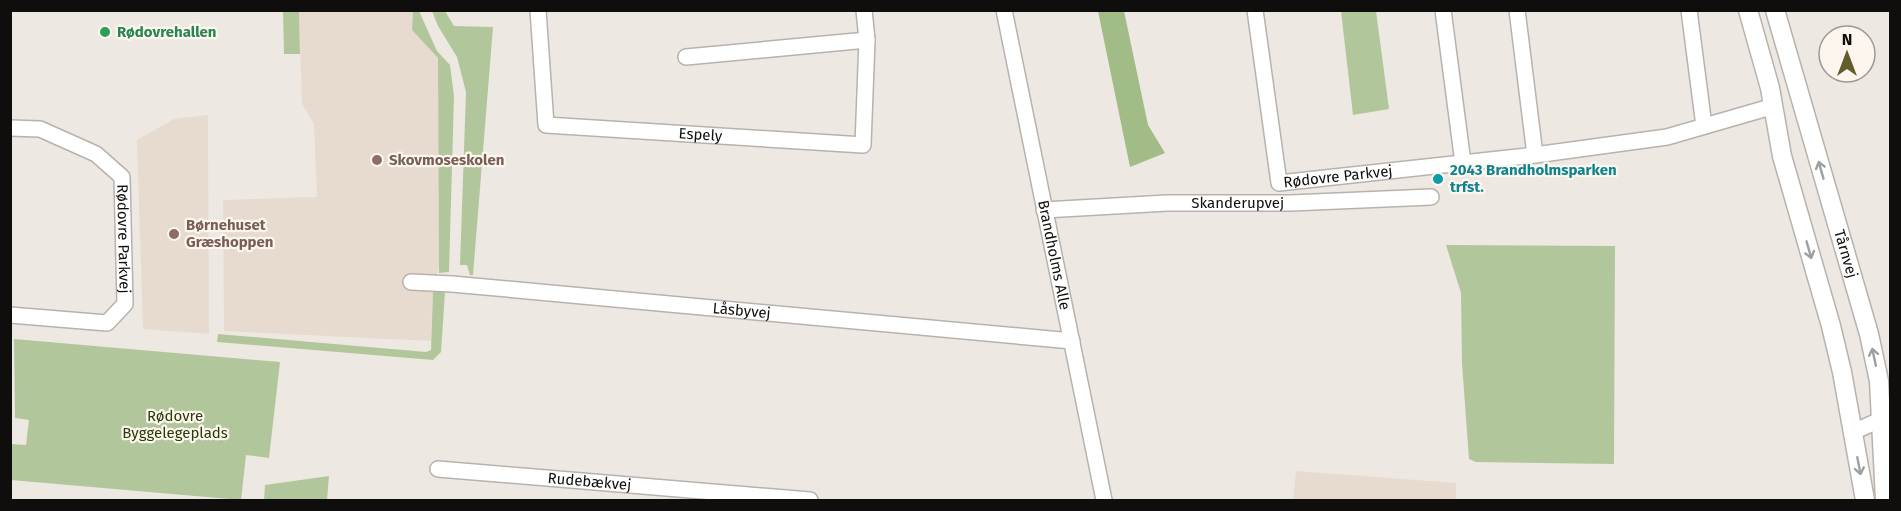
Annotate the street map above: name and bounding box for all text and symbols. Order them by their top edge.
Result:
place label: Rødovrehallen [117,23,216,41]
north arrow [1817,24,1877,84]
marker: Rødovrehallen [98,25,112,39]
text: N [1842,30,1852,49]
street label: Espely [678,124,723,145]
place label: Skovmoseskolen [389,151,504,169]
marker: Skovmoseskolen [370,153,384,167]
place label: 2043 Brandholmsparken trfst. [1450,161,1617,196]
one-way arrow [1815,161,1826,180]
street label: Rødovre Parkvej [1283,162,1393,191]
marker: 2043 Brandholmsparken trfst. [1431,172,1445,186]
street label: Rødovre Parkvej [113,184,134,294]
street label: Skanderupvej [1191,194,1284,212]
street label: Brandholms Alle [1034,198,1074,311]
place label: Børnehuset Græshoppen [186,216,274,251]
marker: Børnehuset Græshoppen [167,227,181,241]
street label: Tårnvej [1830,228,1861,280]
one-way arrow [1804,240,1815,259]
street label: Låsbyvej [712,299,772,322]
one-way arrow [1868,348,1879,368]
park label: Rødovre Byggelegeplads [122,407,228,442]
one-way arrow [1854,456,1865,475]
street label: Rudebækvej [547,469,632,494]

